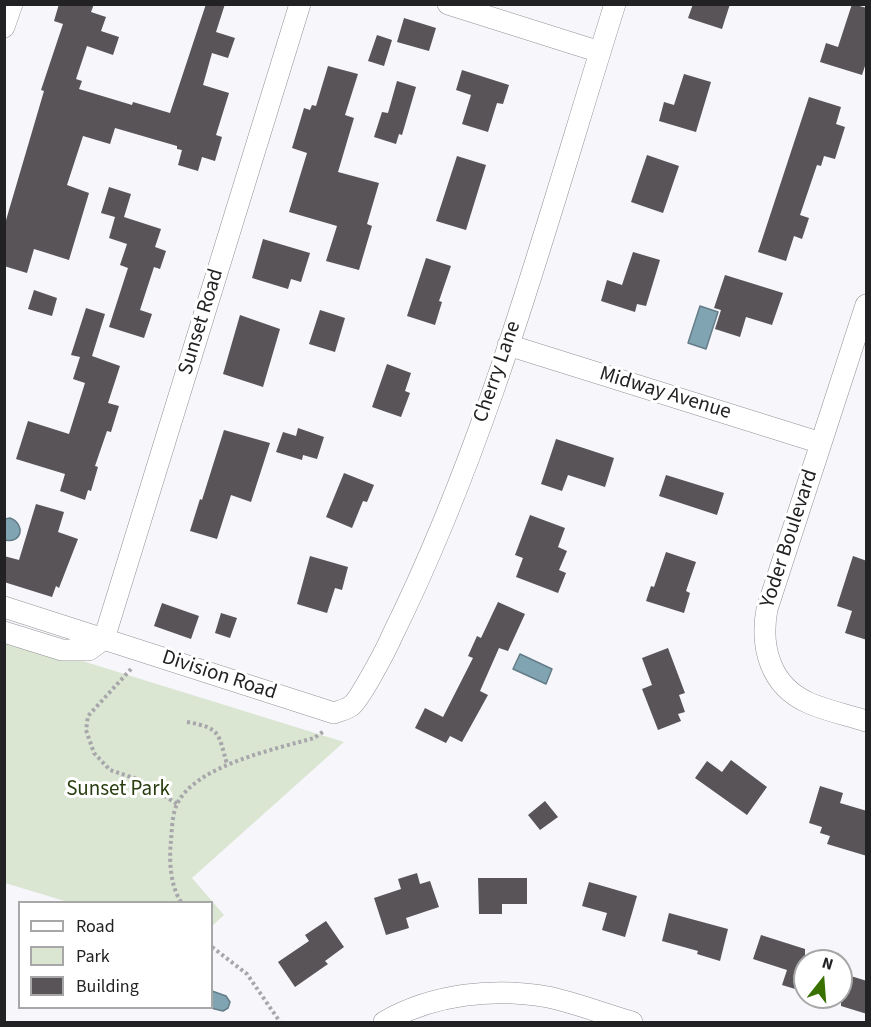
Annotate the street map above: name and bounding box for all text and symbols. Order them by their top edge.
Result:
street label: Sunset Road [174,266,230,378]
street label: Cherry Lane [469,318,527,426]
street label: Midway Avenue [596,362,734,426]
street label: Yoder Boulevard [756,467,824,611]
street label: Division Road [158,646,280,706]
park label: Sunset Park [66,777,170,803]
legend [18,901,213,1009]
text: Road [76,914,115,939]
text: Park [76,944,110,969]
north arrow [793,949,853,1009]
text: N [819,952,836,976]
text: Building [76,974,139,999]

